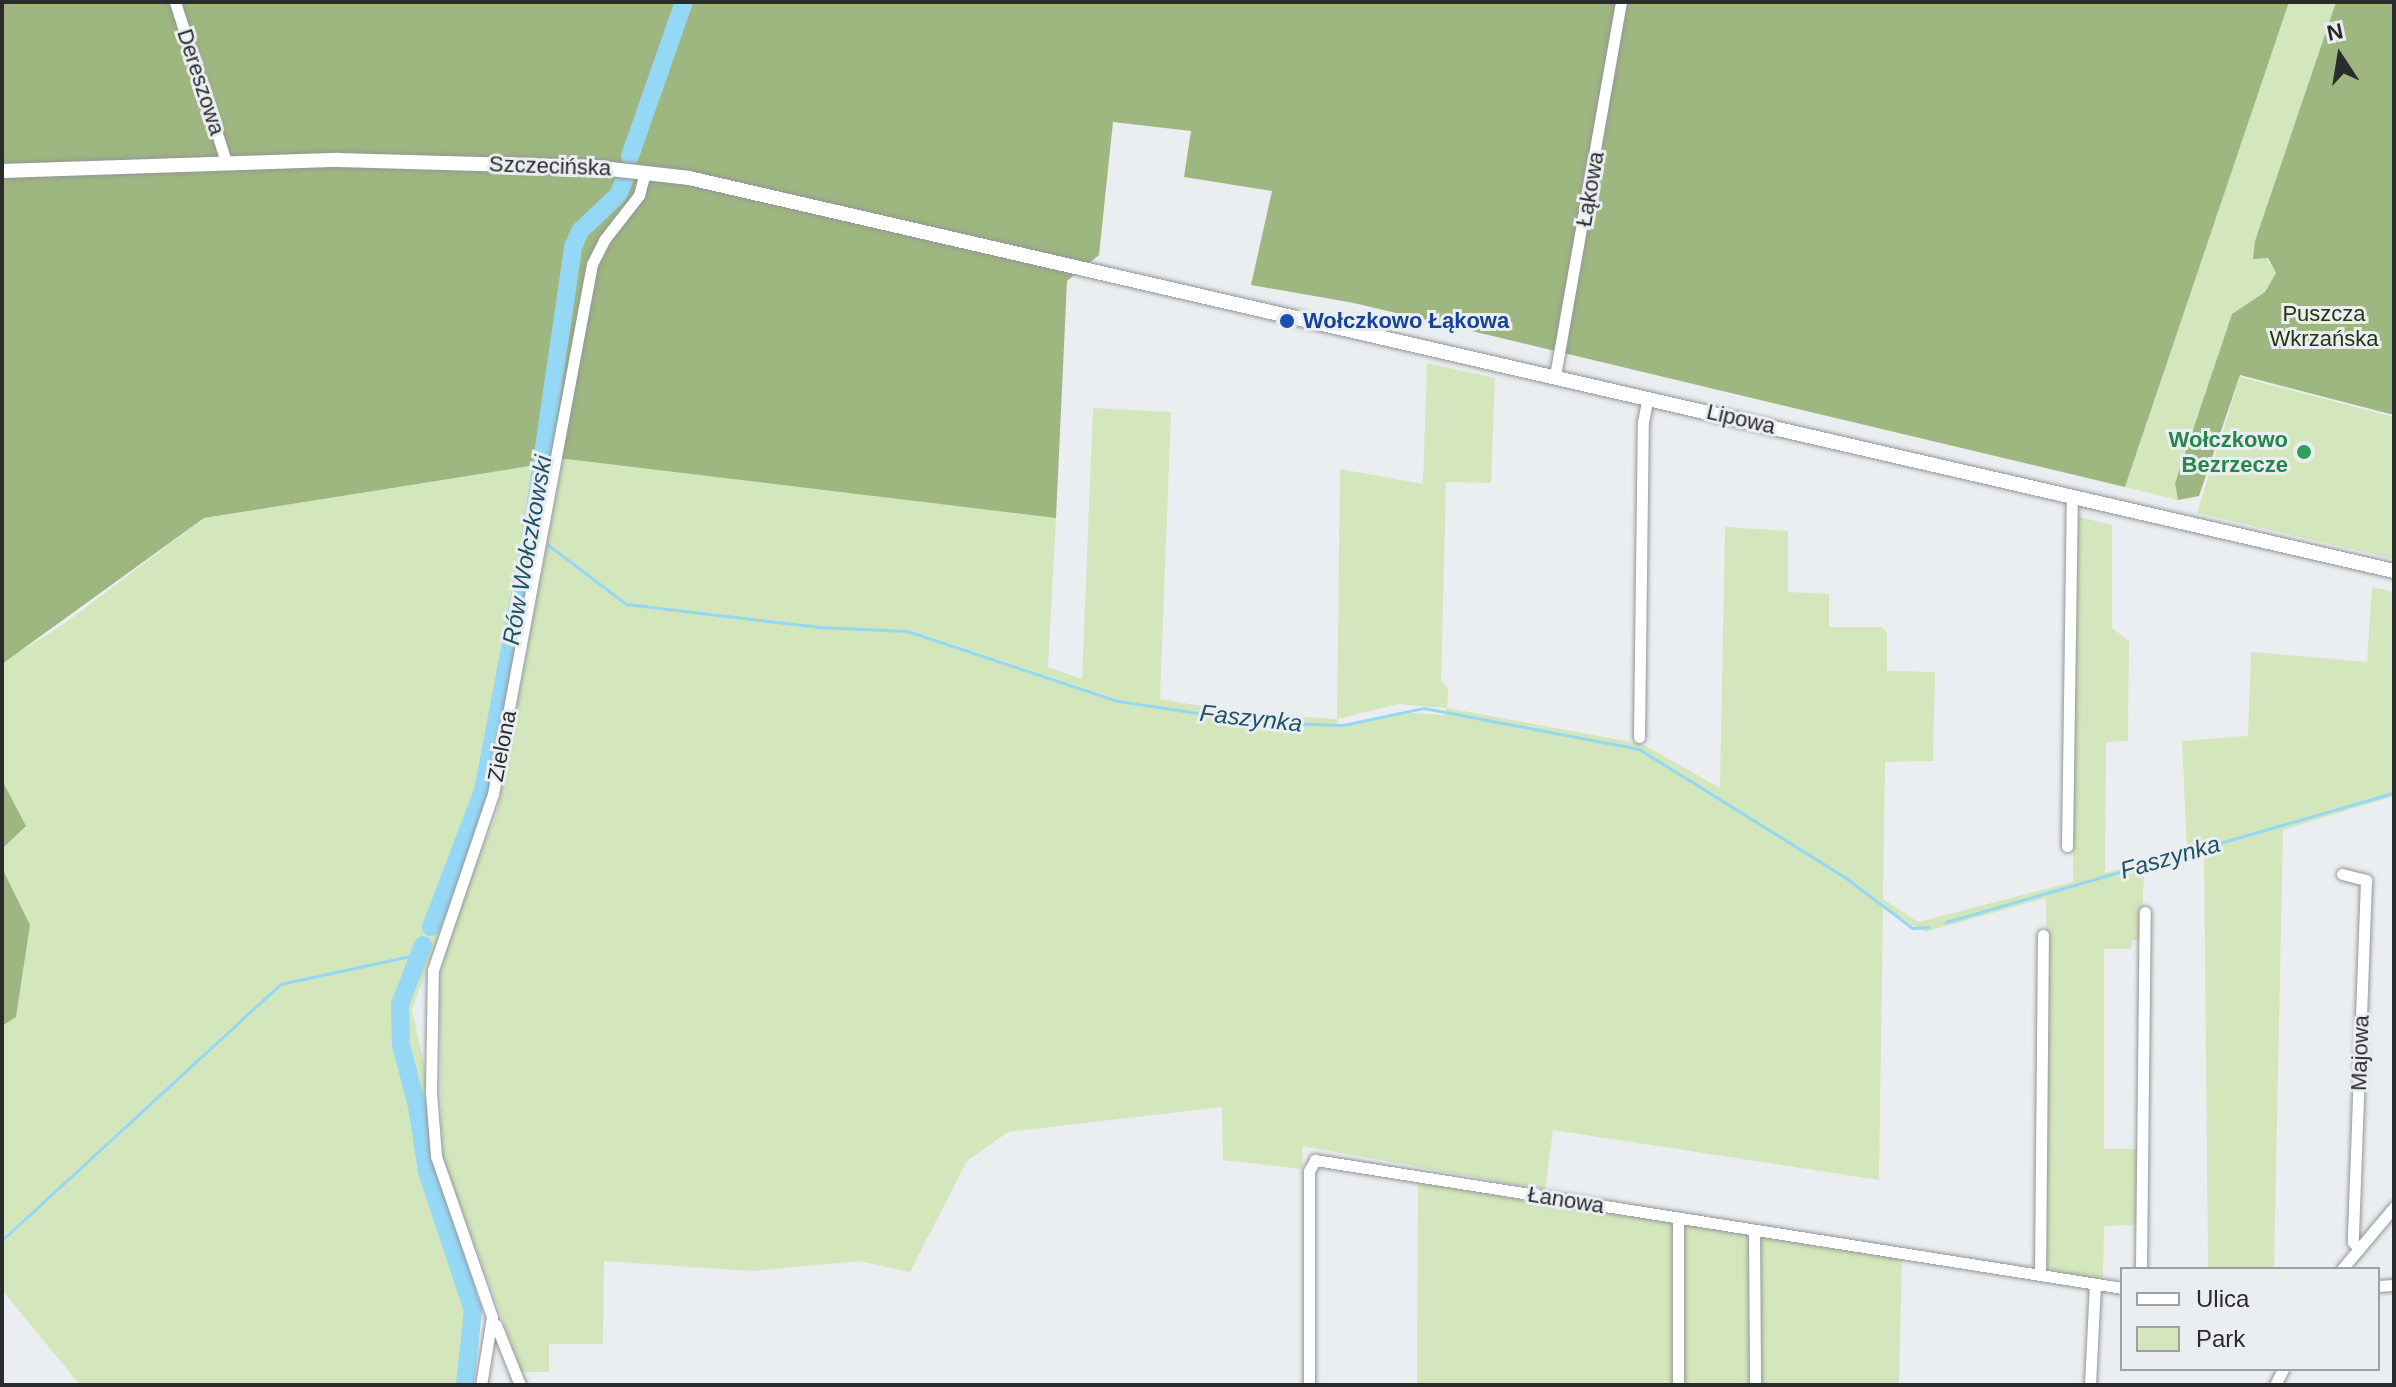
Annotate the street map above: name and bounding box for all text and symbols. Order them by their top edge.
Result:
north arrow [2300,16,2380,96]
text: N [2325,18,2345,46]
street label: Dereszowa [171,26,231,138]
street label: Łąkowa [1570,149,1610,229]
street label: Szczecińska [488,151,612,181]
park label: Puszcza Wkrzańska [2270,300,2378,352]
place label: Wołczkowo Łąkowa [1303,308,1509,334]
marker: Wołczkowo Łąkowa [1278,312,1296,330]
street label: Lipowa [1704,398,1778,440]
place label: Wołczkowo Bezrzecze [2169,426,2288,478]
marker: Wołczkowo Bezrzecze [2295,443,2313,461]
water label: Rów Wołczkowski [496,453,558,647]
water label: Faszynka [1198,698,1304,738]
street label: Zielona [482,708,522,784]
water label: Faszynka [2117,829,2223,885]
street label: Majowa [2345,1015,2375,1091]
street label: Łanowa [1526,1181,1606,1219]
legend [2120,1267,2380,1371]
text: Ulica [2196,1285,2249,1312]
text: Park [2196,1325,2245,1352]

